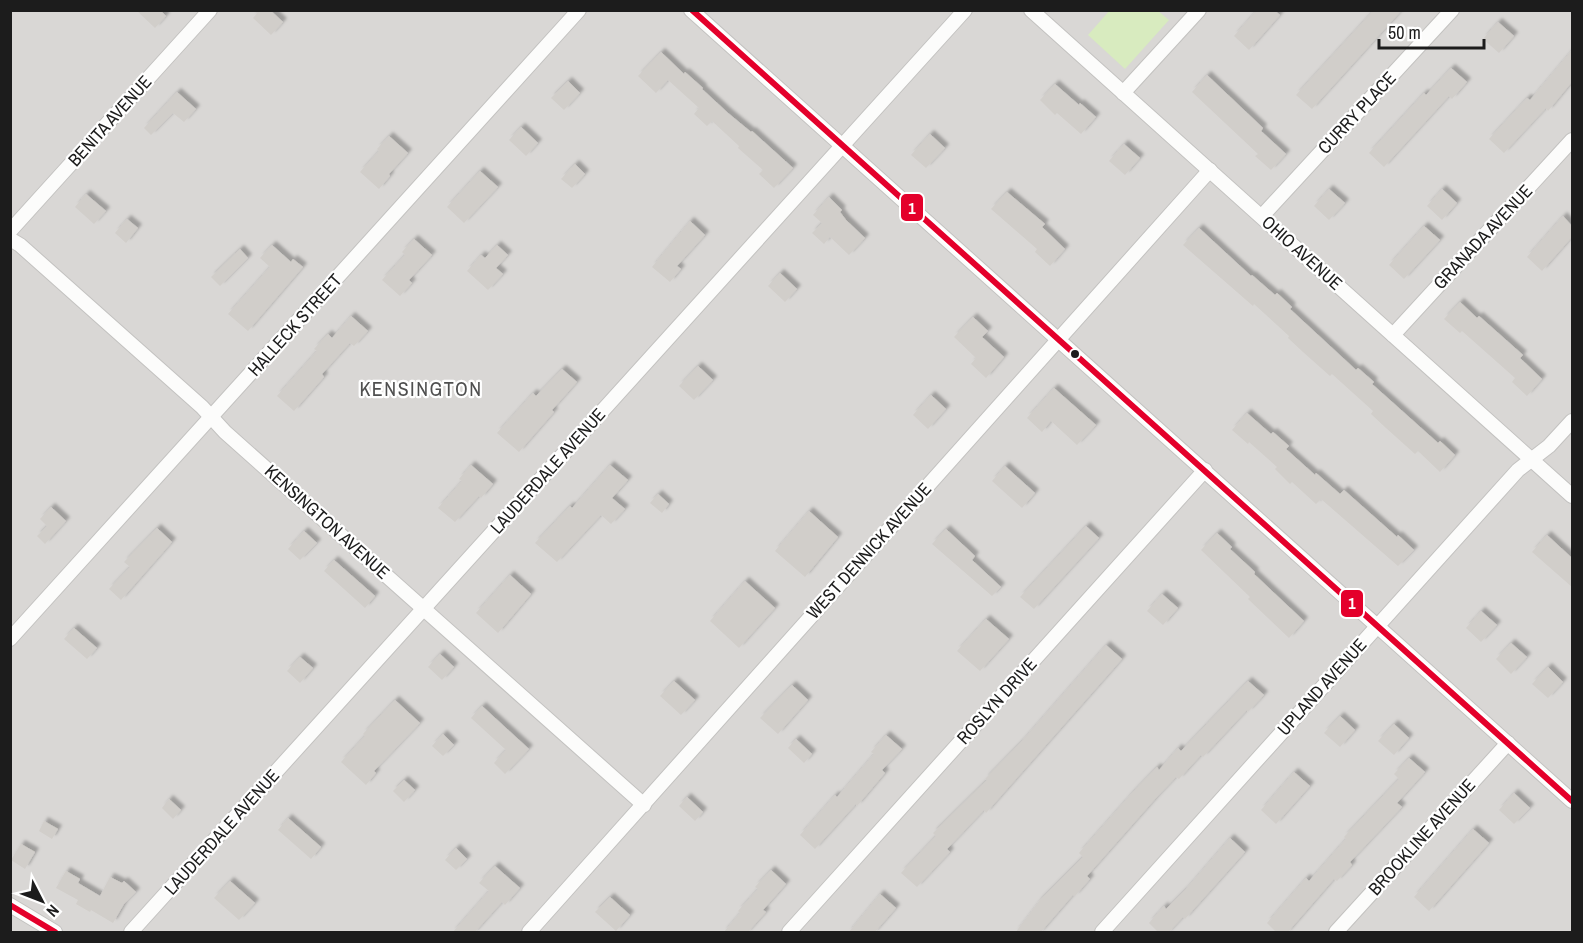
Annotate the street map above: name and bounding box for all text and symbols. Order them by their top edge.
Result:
scale bar [1379,12,1484,50]
text: 50 m [1388,20,1421,45]
street label: CURRY PLACE [1312,66,1401,159]
street label: BENITA AVENUE [62,70,157,172]
street label: GRANADA AVENUE [1427,179,1538,295]
line badge: 1 [900,193,924,222]
text: 1 [908,197,916,219]
street label: OHIO AVENUE [1257,210,1348,296]
street label: HALLECK STREET [242,268,347,381]
unlabelled marker [1069,348,1081,360]
district label: KENSINGTON [359,375,483,402]
street label: LAUDERDALE AVENUE [484,402,611,539]
street label: KENSINGTON AVENUE [259,459,395,585]
street label: WEST DENNICK AVENUE [801,477,937,624]
line badge: 1 [1340,589,1364,618]
text: 1 [1348,592,1356,614]
street label: UPLAND AVENUE [1271,633,1372,741]
street label: ROSLYN DRIVE [951,652,1042,749]
street label: LAUDERDALE AVENUE [158,763,285,900]
street label: BROOKLINE AVENUE [1362,773,1481,900]
north arrow [12,871,72,931]
text: N [42,900,64,922]

